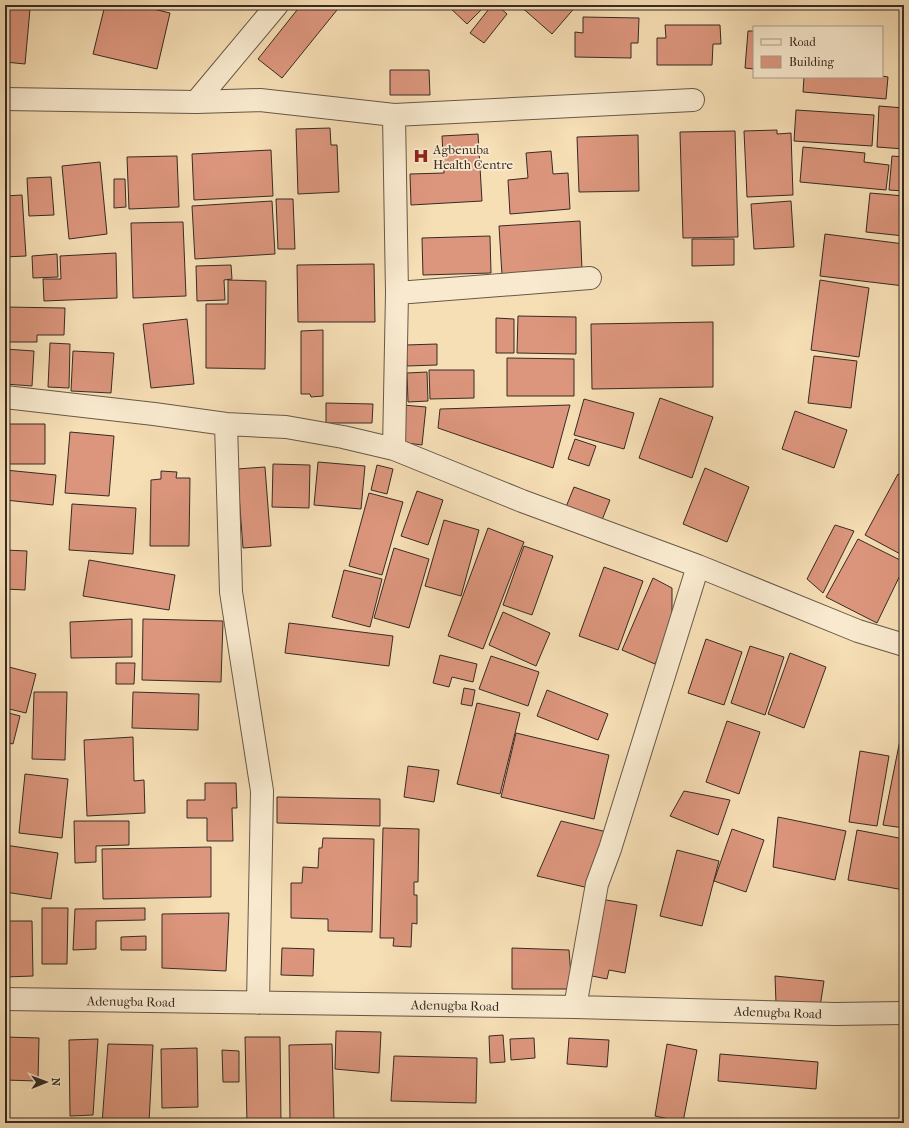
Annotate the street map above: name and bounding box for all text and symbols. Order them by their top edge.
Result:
legend [753,26,883,78]
text: Road [789,35,816,49]
text: Building [789,55,834,69]
place label: Agbenuba Health Centre [432,142,514,172]
hospital icon: Agbenuba Health Centre [412,147,430,165]
street label: Adenugba Road [86,993,176,1010]
street label: Adenugba Road [410,997,500,1014]
street label: Adenugba Road [733,1003,823,1022]
north arrow [26,1062,66,1102]
text: N [49,1078,62,1087]

